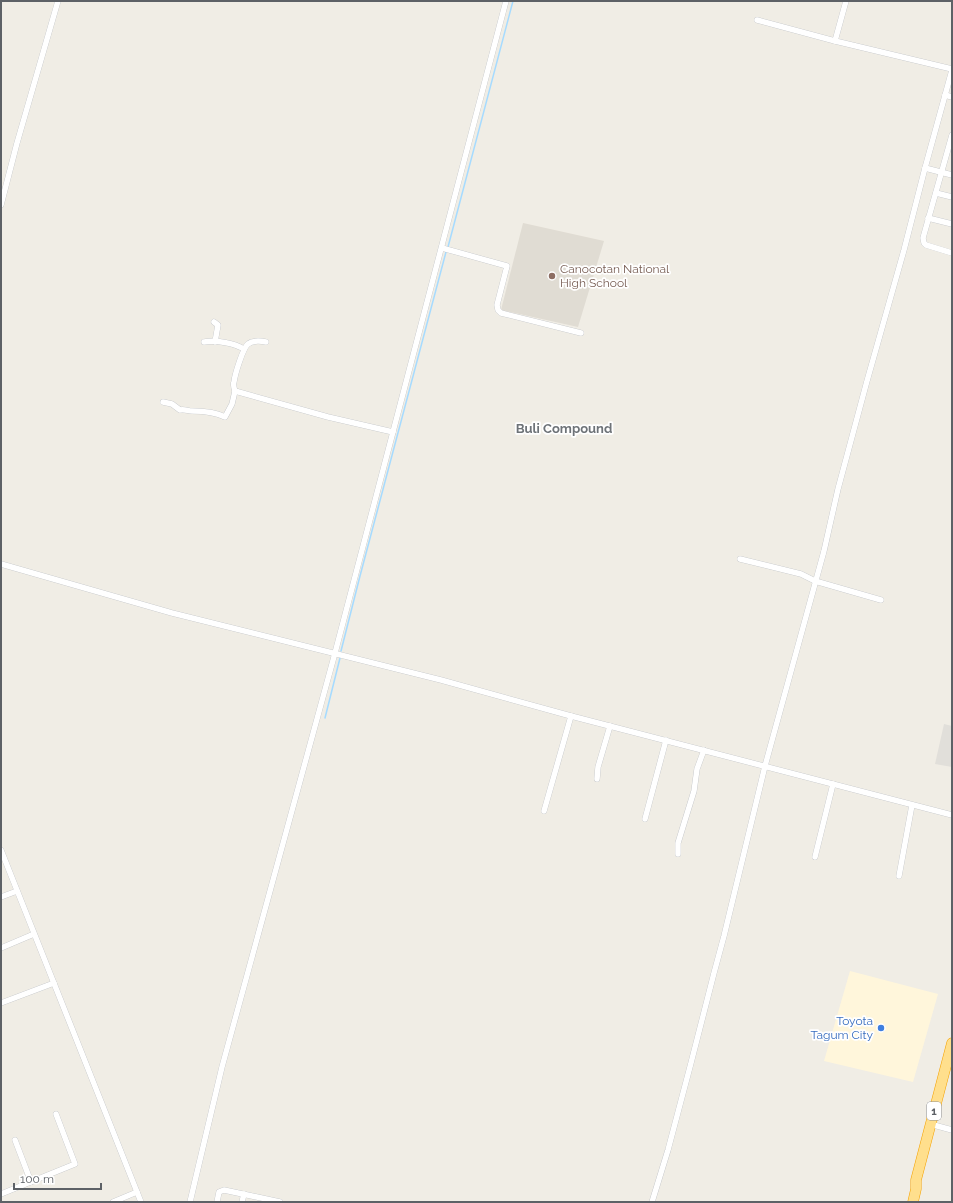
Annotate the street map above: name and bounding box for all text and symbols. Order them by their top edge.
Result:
place label: Canocotan National High School [560,262,670,290]
marker: Canocotan National High School [547,271,557,281]
district label: Buli Compound [516,421,612,436]
place label: Toyota Tagum City [810,1014,873,1042]
marker: Toyota Tagum City [876,1023,886,1033]
road number: 1 [927,1102,941,1120]
scale bar [14,1165,101,1191]
text: 100 m [20,1172,54,1186]

